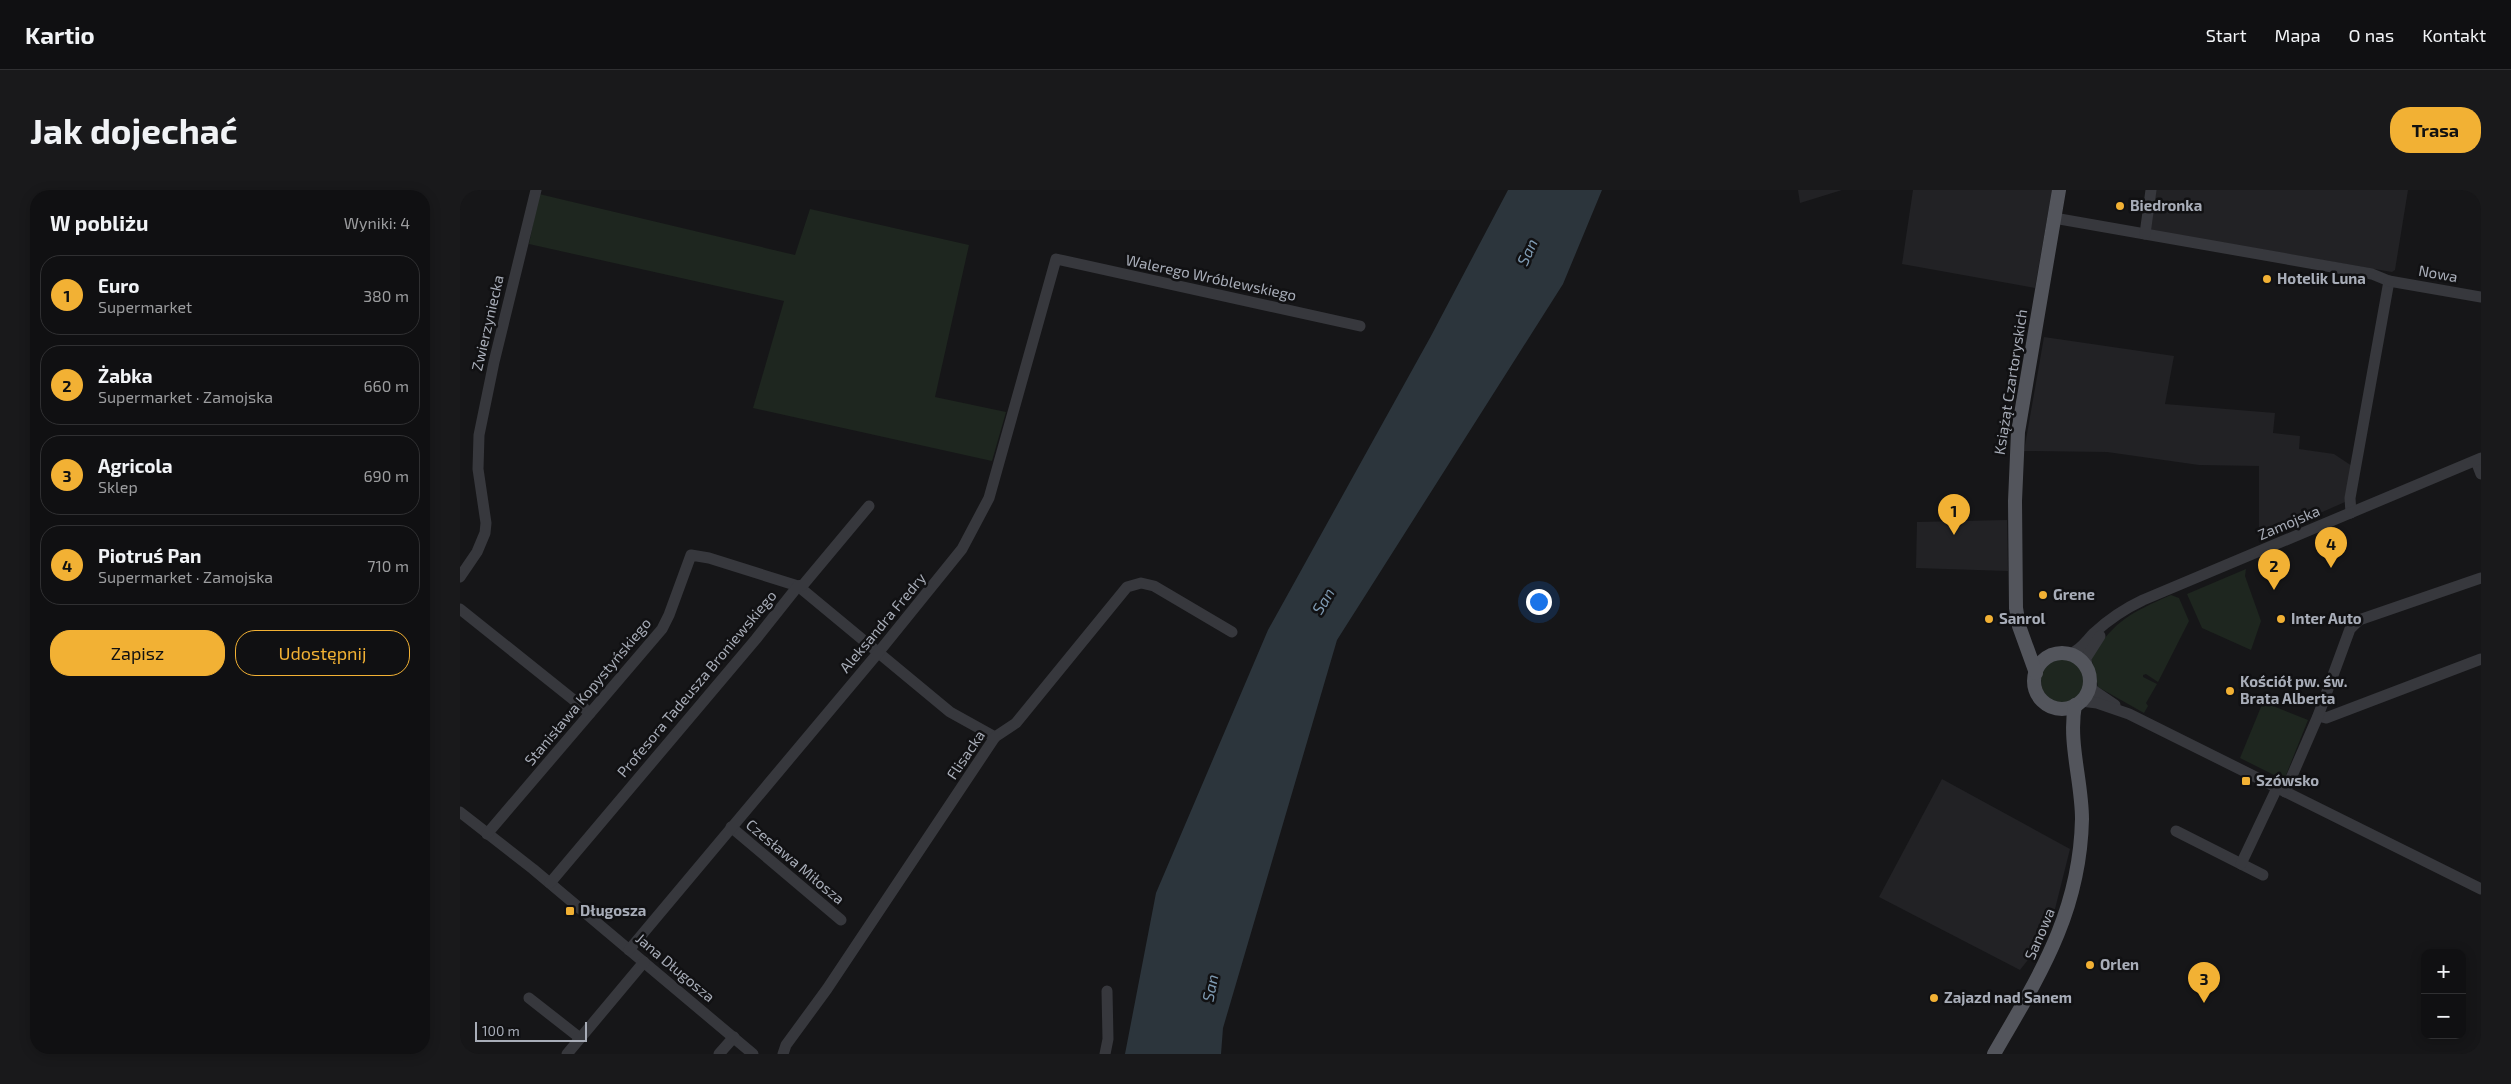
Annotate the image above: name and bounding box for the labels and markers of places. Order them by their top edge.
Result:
place label: Biedronka [2130,196,2202,214]
marker: Biedronka [2114,200,2126,212]
place label: Hotelik Luna [2277,269,2366,287]
marker: Hotelik Luna [2261,273,2273,285]
pin: 1 [1938,494,1970,535]
pin: 4 [2315,527,2347,568]
pin: 2 [2258,549,2290,590]
place label: Grene [2053,585,2095,603]
marker: Grene [2037,589,2049,601]
place label: Sanrol [1999,609,2045,627]
place label: Inter Auto [2291,609,2362,627]
marker: Sanrol [1983,613,1995,625]
marker: Inter Auto [2275,613,2287,625]
place label: Kościół pw. św. Brata Alberta [2240,672,2347,707]
marker: Kościół pw. św. Brata Alberta [2224,685,2236,697]
place label: Szówsko [2256,771,2319,789]
marker: Szówsko [2240,775,2252,787]
place label: Długosza [580,901,646,919]
marker: Długosza [564,905,576,917]
place label: Orlen [2100,955,2139,973]
marker: Orlen [2084,959,2096,971]
pin: 3 [2188,962,2220,1003]
place label: Zajazd nad Sanem [1944,988,2072,1006]
marker: Zajazd nad Sanem [1928,992,1940,1004]

